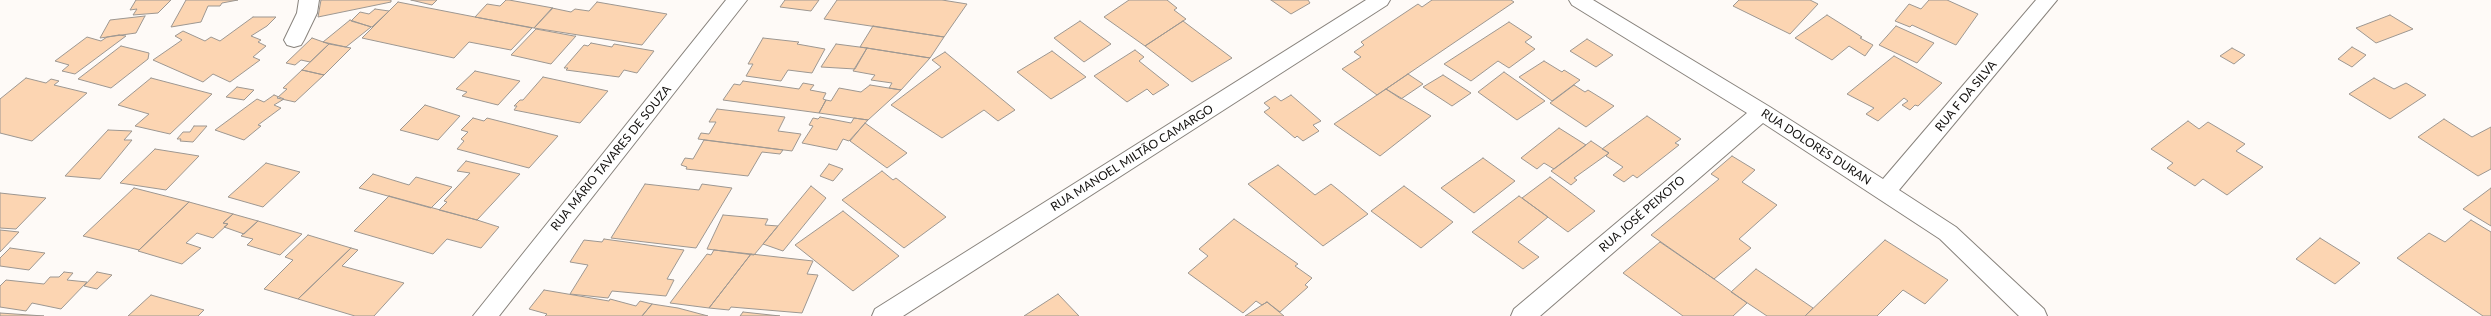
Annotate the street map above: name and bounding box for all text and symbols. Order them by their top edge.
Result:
street label: RUA F DA SILVA [1932,58,2000,134]
street label: RUA MÁRIO TAVARES DE SOUZA [548,82,674,234]
street label: RUA MANOEL MILTÃO CAMARGO [1048,102,1216,214]
street label: RUA DOLORES DURAN [1758,106,1874,188]
street label: RUA JOSÉ PEIXOTO [1596,173,1688,255]

